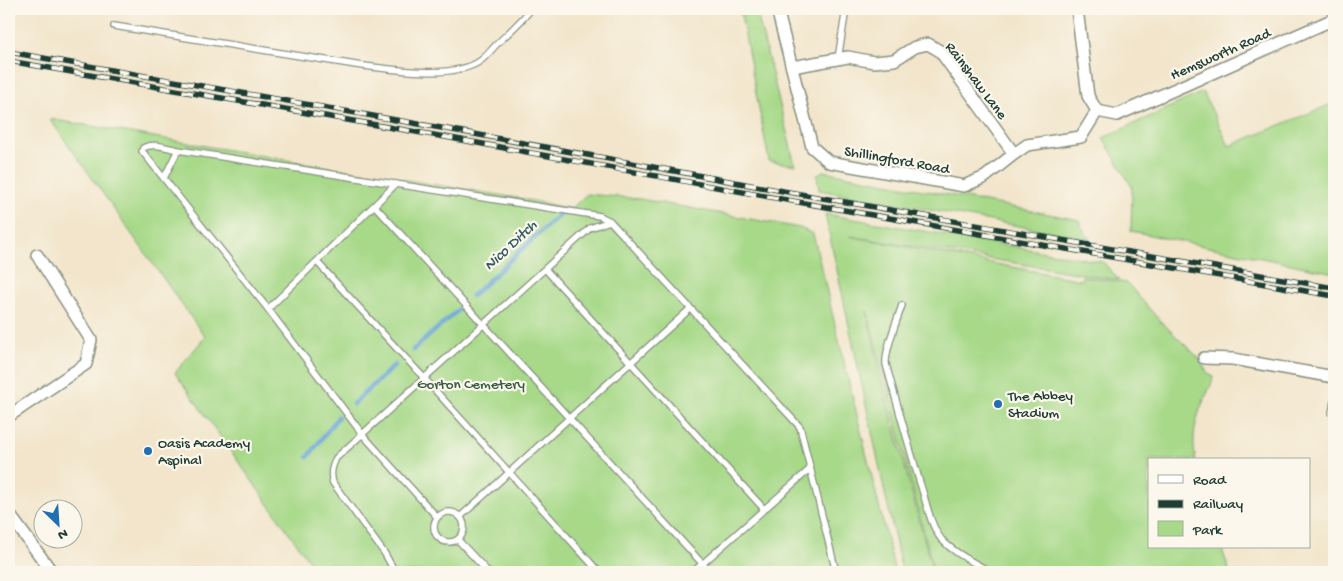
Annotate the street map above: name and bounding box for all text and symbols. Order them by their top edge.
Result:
street label: Hemsworth Road [1168,24,1275,85]
street label: Rainshaw Lane [940,39,1011,124]
street label: Shillingford Road [843,143,952,179]
water label: Nico Ditch [481,217,542,276]
park label: Gorton Cemetery [417,376,526,394]
place label: The Abbey Stadium [1007,388,1074,423]
marker: The Abbey Stadium [992,398,1004,410]
place label: Oasis Academy Aspinal [158,435,251,470]
marker: Oasis Academy Aspinal [142,445,154,457]
legend [1148,458,1310,548]
text: Road [1193,472,1227,490]
text: Railway [1193,496,1244,514]
north arrow [32,498,82,548]
text: Park [1192,522,1223,540]
text: N [55,524,70,543]

